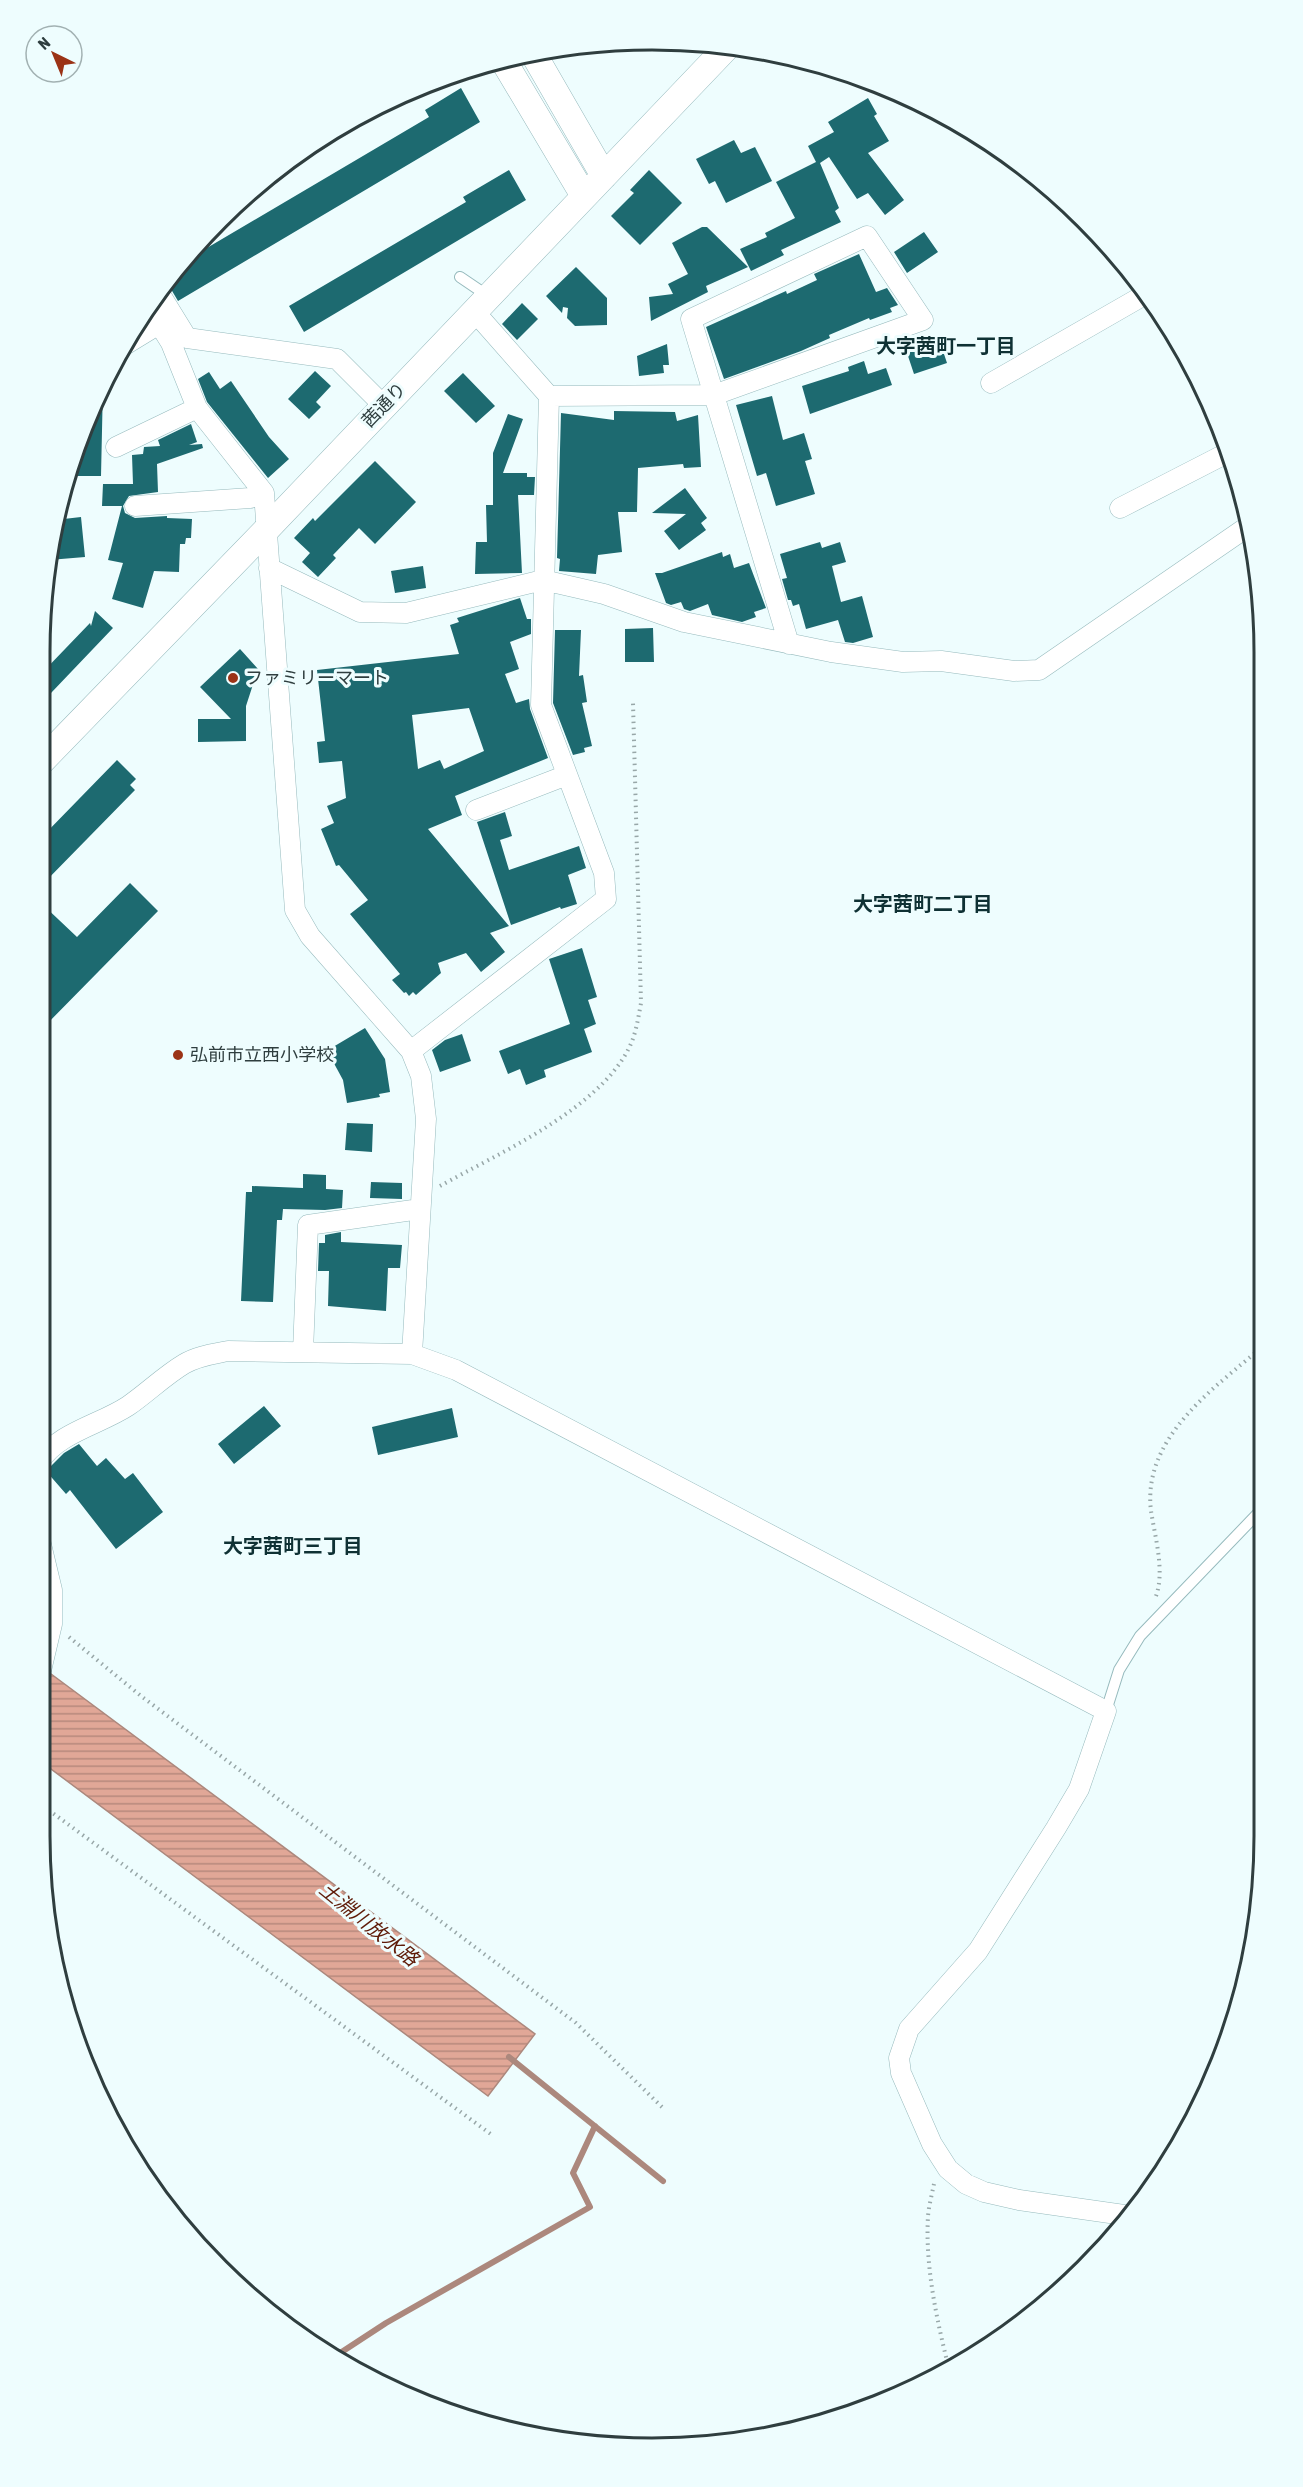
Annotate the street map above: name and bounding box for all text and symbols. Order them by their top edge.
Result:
north arrow [24,24,84,84]
text: N [34,33,53,53]
district label: 大字茜町一丁目 [876,334,1016,357]
street label: 茜通り [357,378,410,431]
place label: ファミリーマート [245,667,389,688]
marker: ファミリーマート [226,671,240,685]
district label: 大字茜町二丁目 [853,892,993,915]
place label: 弘前市立西小学校 [190,1044,334,1065]
marker: 弘前市立西小学校 [171,1048,185,1062]
district label: 大字茜町三丁目 [223,1534,363,1557]
water label: 土淵川放水路 [315,1877,425,1972]

